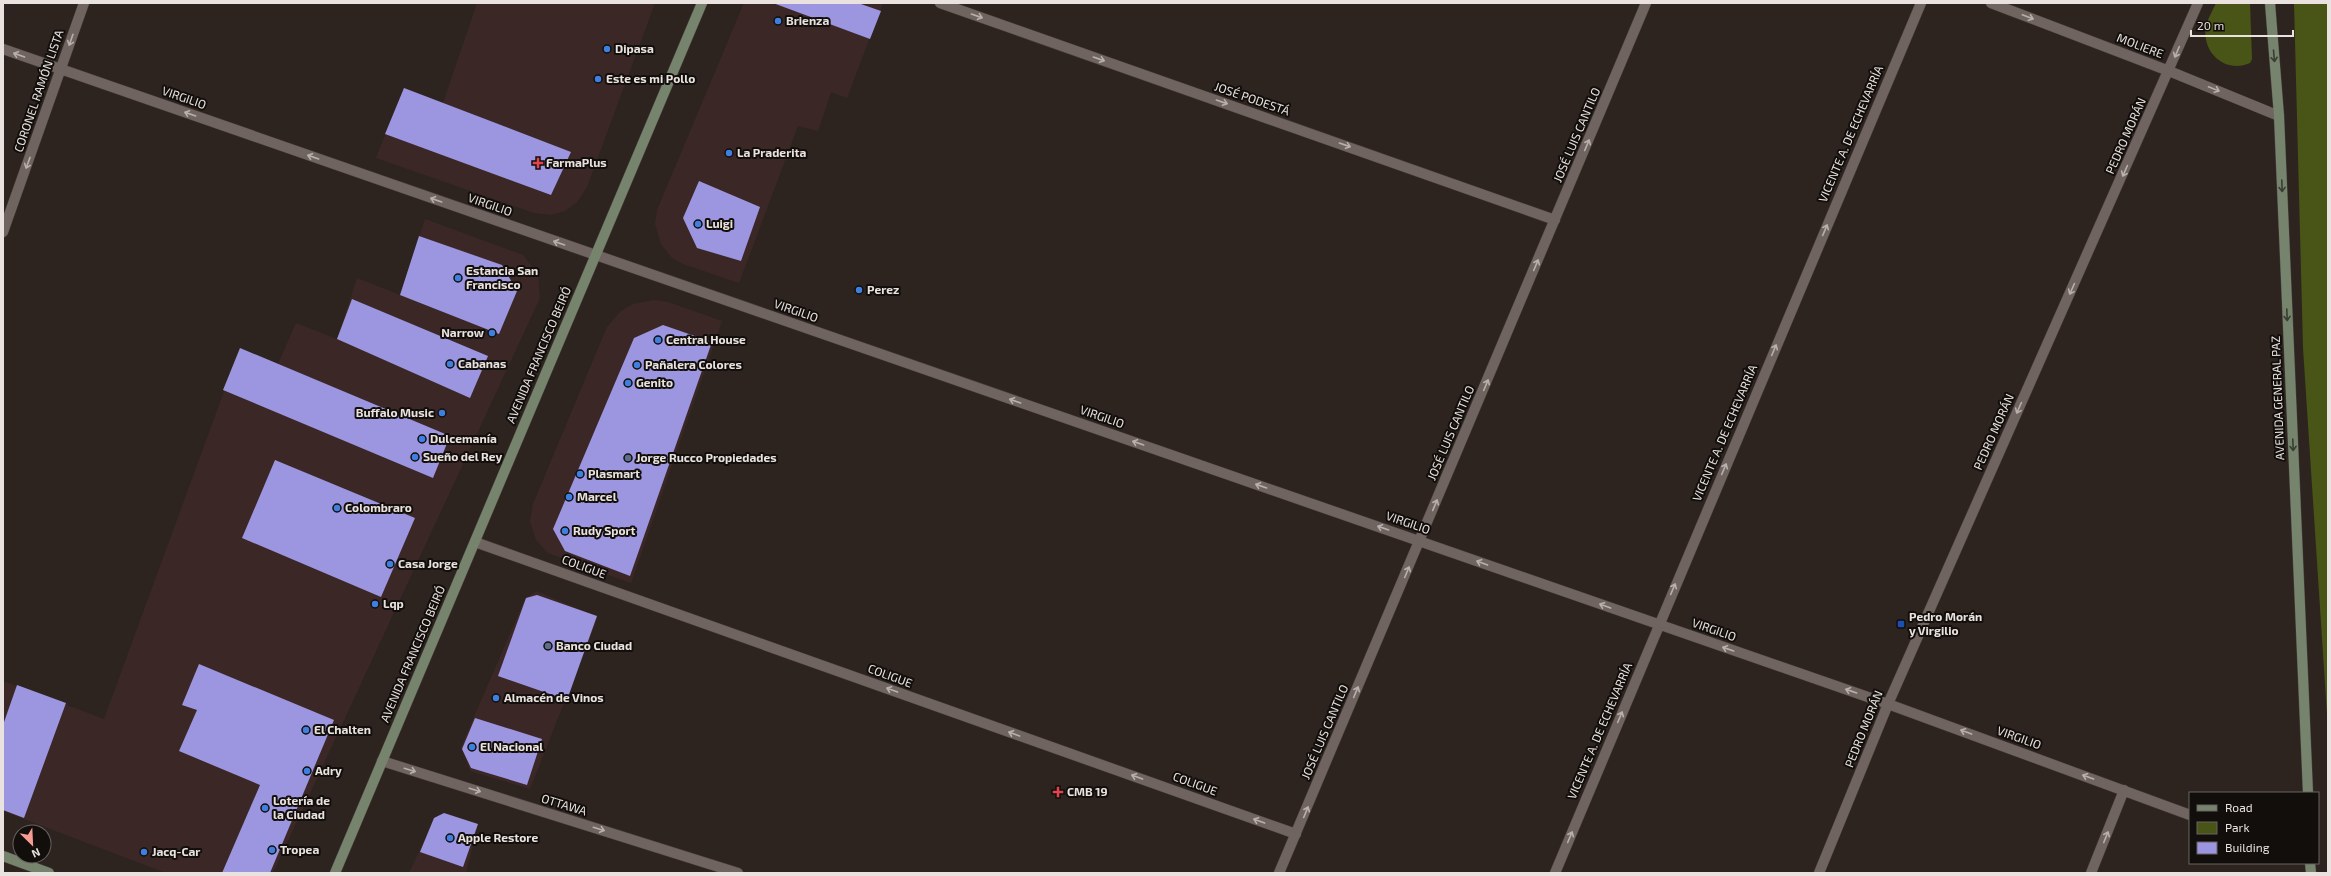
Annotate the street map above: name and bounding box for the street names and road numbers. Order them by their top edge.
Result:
street label: CORONEL RAMÓN LISTA [11,27,66,154]
street label: MOLIERE [2115,30,2166,60]
street label: VICENTE A. DE ECHEVARRÍA [1815,63,1885,204]
street label: JOSÉ PODESTÁ [1213,79,1292,118]
street label: VIRGILIO [160,83,208,111]
street label: JOSÉ LUIS CANTILO [1550,85,1602,184]
street label: PEDRO MORÁN [2102,95,2148,176]
street label: VIRGILIO [466,190,514,218]
street label: AVENIDA FRANCISCO BEIRÓ [503,284,573,425]
street label: VIRGILIO [772,296,820,324]
street label: AVENIDA GENERAL PAZ [2268,335,2286,460]
street label: VICENTE A. DE ECHEVARRÍA [1689,362,1759,503]
street label: JOSÉ LUIS CANTILO [1424,383,1476,482]
street label: PEDRO MORÁN [1970,391,2016,472]
street label: VIRGILIO [1078,402,1126,430]
street label: VIRGILIO [1384,508,1432,536]
street label: COLIGUE [560,552,609,581]
street label: AVENIDA FRANCISCO BEIRÓ [377,583,447,724]
street label: VIRGILIO [1690,615,1738,643]
street label: VICENTE A. DE ECHEVARRÍA [1564,660,1634,801]
street label: COLIGUE [866,661,915,690]
street label: JOSÉ LUIS CANTILO [1298,682,1350,781]
street label: PEDRO MORÁN [1841,688,1885,769]
street label: VIRGILIO [1995,723,2043,751]
street label: COLIGUE [1171,769,1220,798]
street label: OTTAWA [540,790,589,818]

